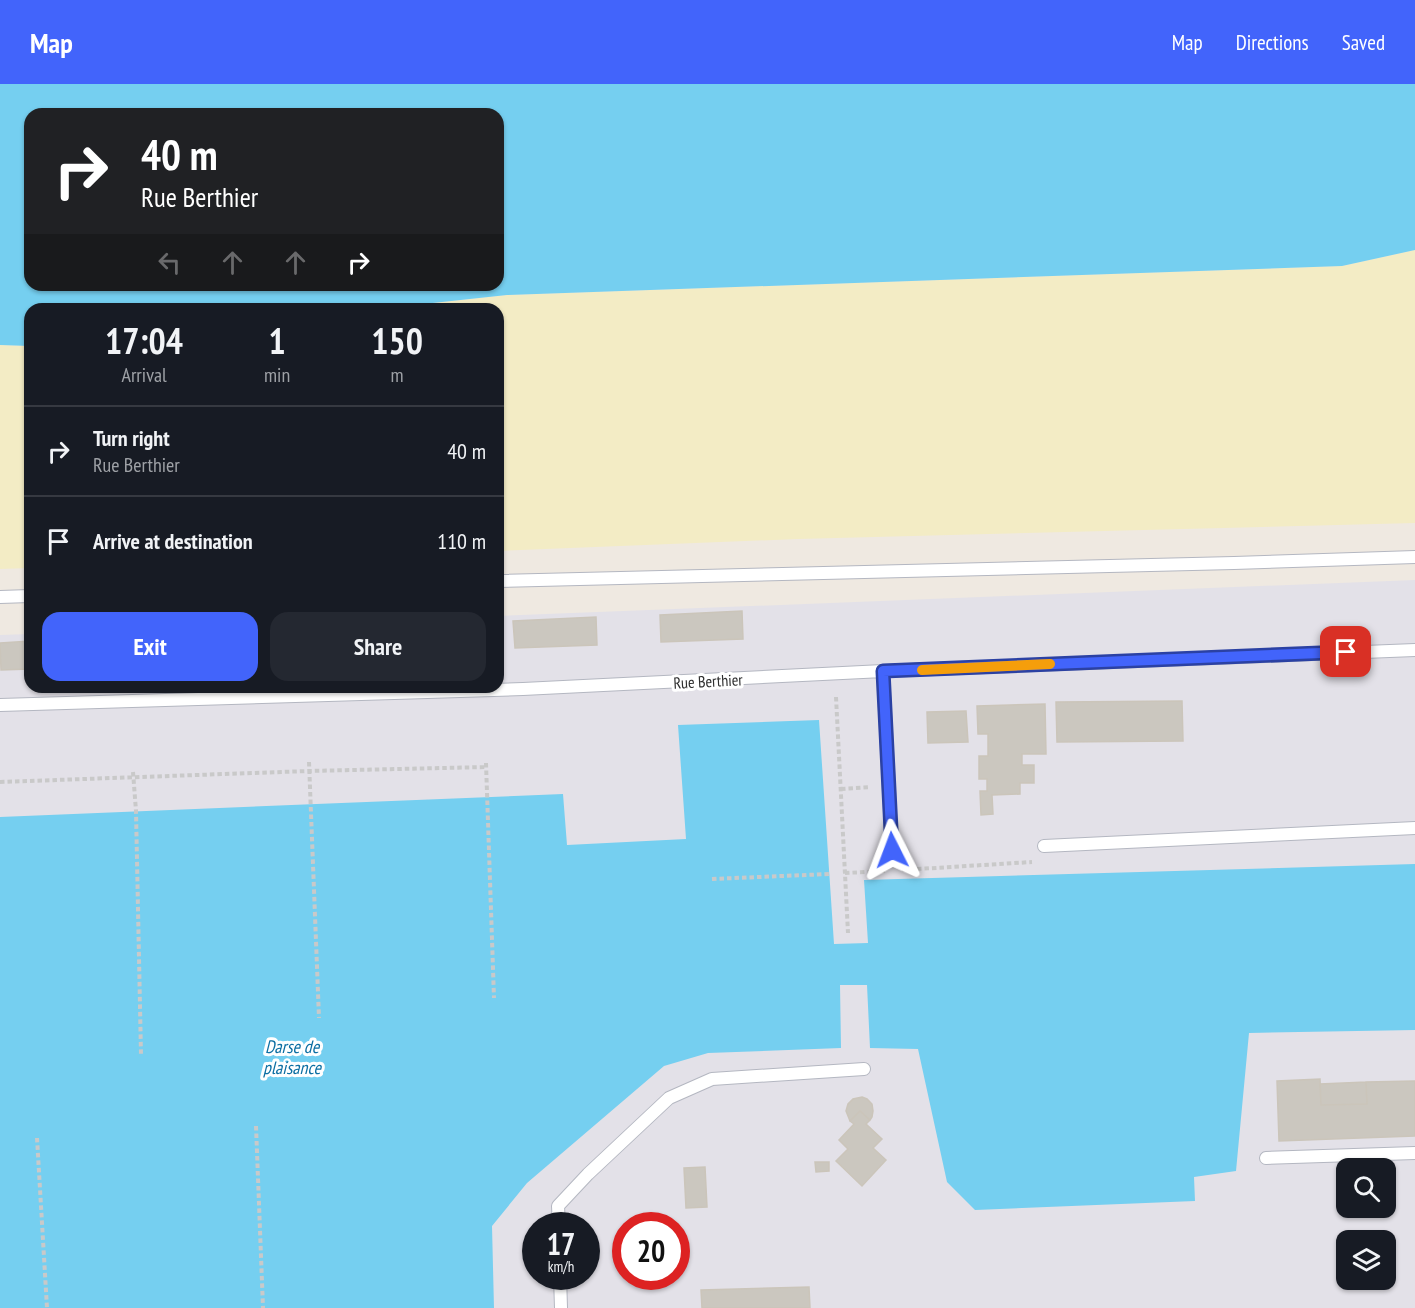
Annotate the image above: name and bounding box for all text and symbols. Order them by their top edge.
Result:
text: Map [30,24,73,61]
text: Map [1172,29,1203,56]
text: Directions [1236,29,1309,56]
text: Saved [1342,29,1385,56]
text: 40 m [141,127,218,182]
icon: right [42,132,120,210]
text: Rue Berthier [141,180,258,214]
icon: left [153,246,186,279]
icon: ahead [216,246,249,279]
icon: ahead [279,246,312,279]
icon: right [342,246,375,279]
text: 17:04 [105,317,183,364]
text: 1 [268,317,286,364]
text: 150 [371,317,423,364]
text: Arrival [121,362,167,388]
text: min [264,362,290,388]
text: m [391,362,404,388]
text: Turn right [93,424,170,452]
icon: right [42,435,75,468]
text: 40 m [447,437,486,465]
text: Rue Berthier [93,452,180,478]
icon: arrive [42,525,75,558]
text: Arrive at destination [93,527,253,555]
text: 110 m [437,527,486,555]
button: Exit [42,612,258,681]
button: Share [270,612,486,681]
pin [1320,626,1371,677]
icon: arrive [1329,635,1362,668]
street label: Rue Berthier [673,669,744,693]
position arrow [860,818,924,882]
water label: Darse de plaisance [263,1035,322,1079]
map controls [1336,1158,1396,1290]
button: search [1336,1158,1396,1218]
speed limit sign: 20 [612,1212,690,1290]
text: 17 [547,1224,575,1263]
button: layers [1336,1230,1396,1290]
text: km/h [548,1257,574,1276]

